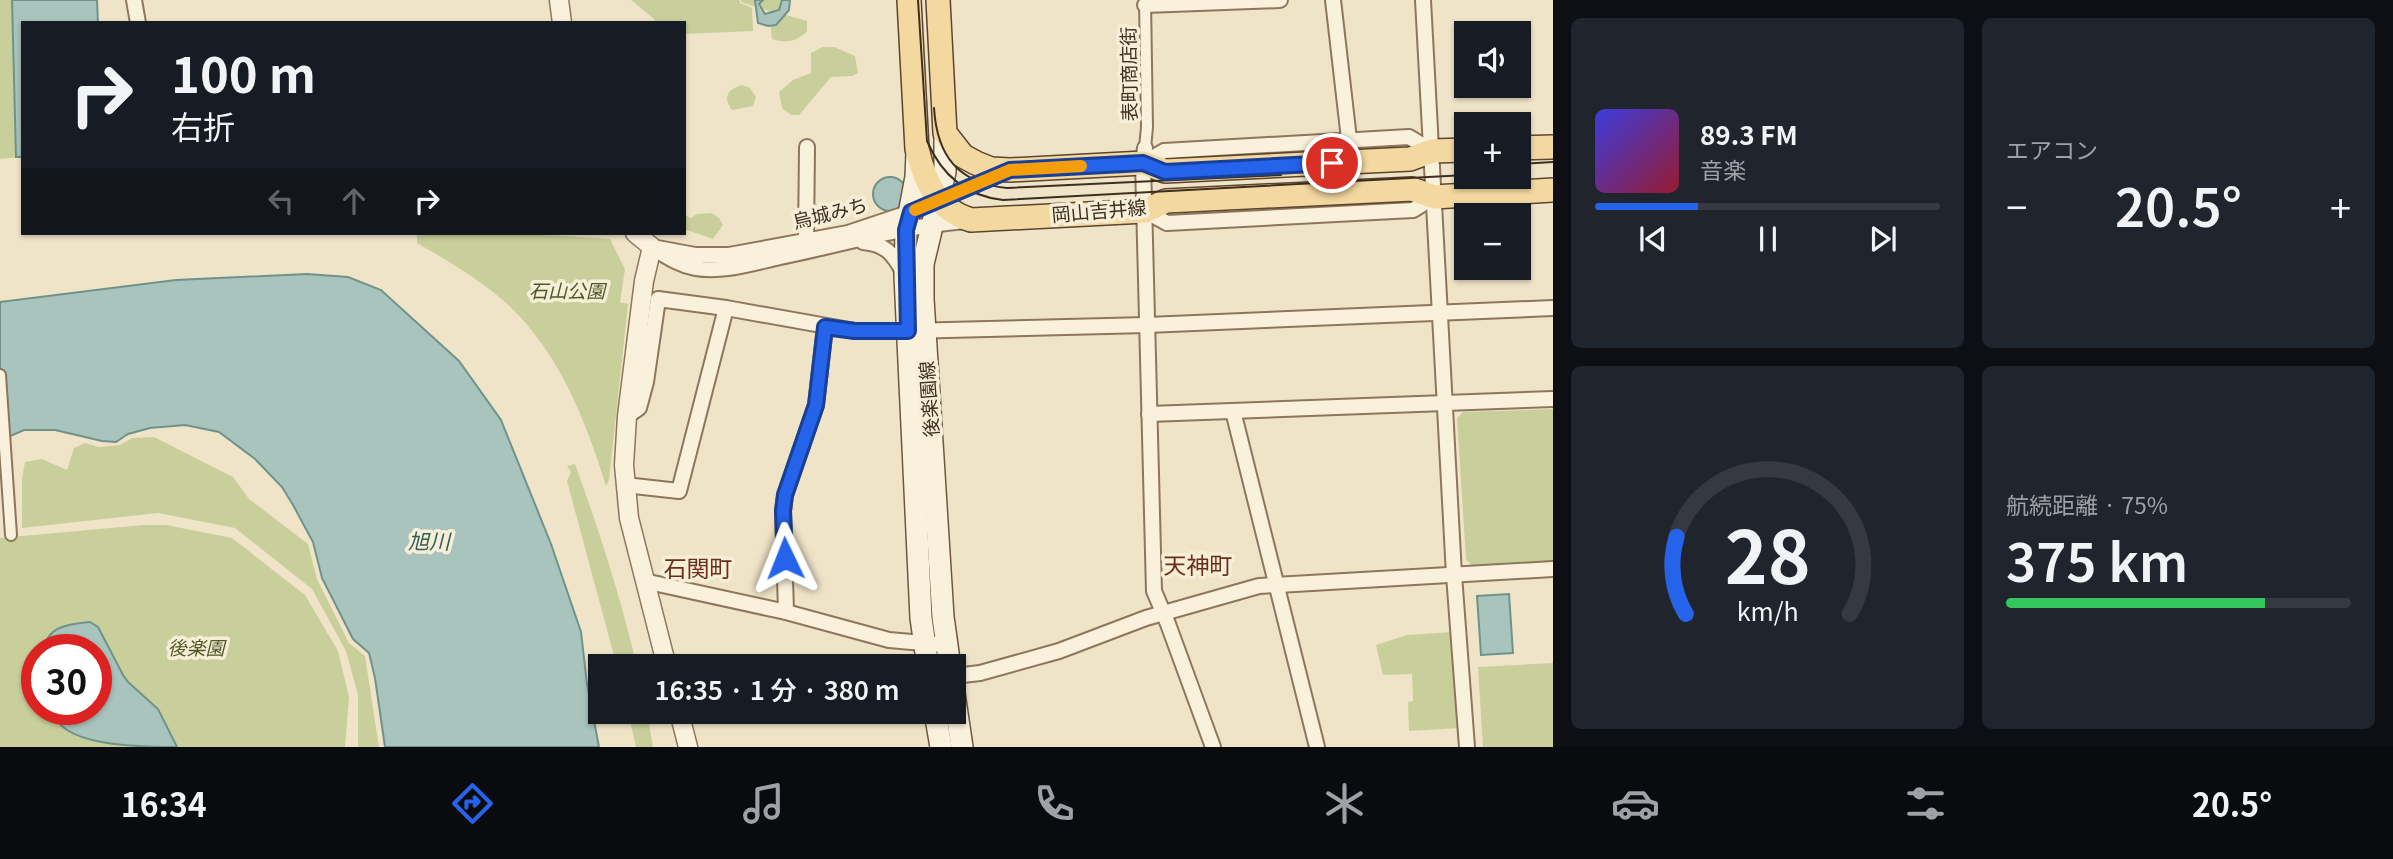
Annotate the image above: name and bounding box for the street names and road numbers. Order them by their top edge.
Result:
street label: 表町商店街 [1113,26,1142,122]
street label: 烏城みち [789,189,870,234]
street label: 岡山吉井線 [1050,192,1147,227]
street label: 後楽園線 [911,360,944,438]

